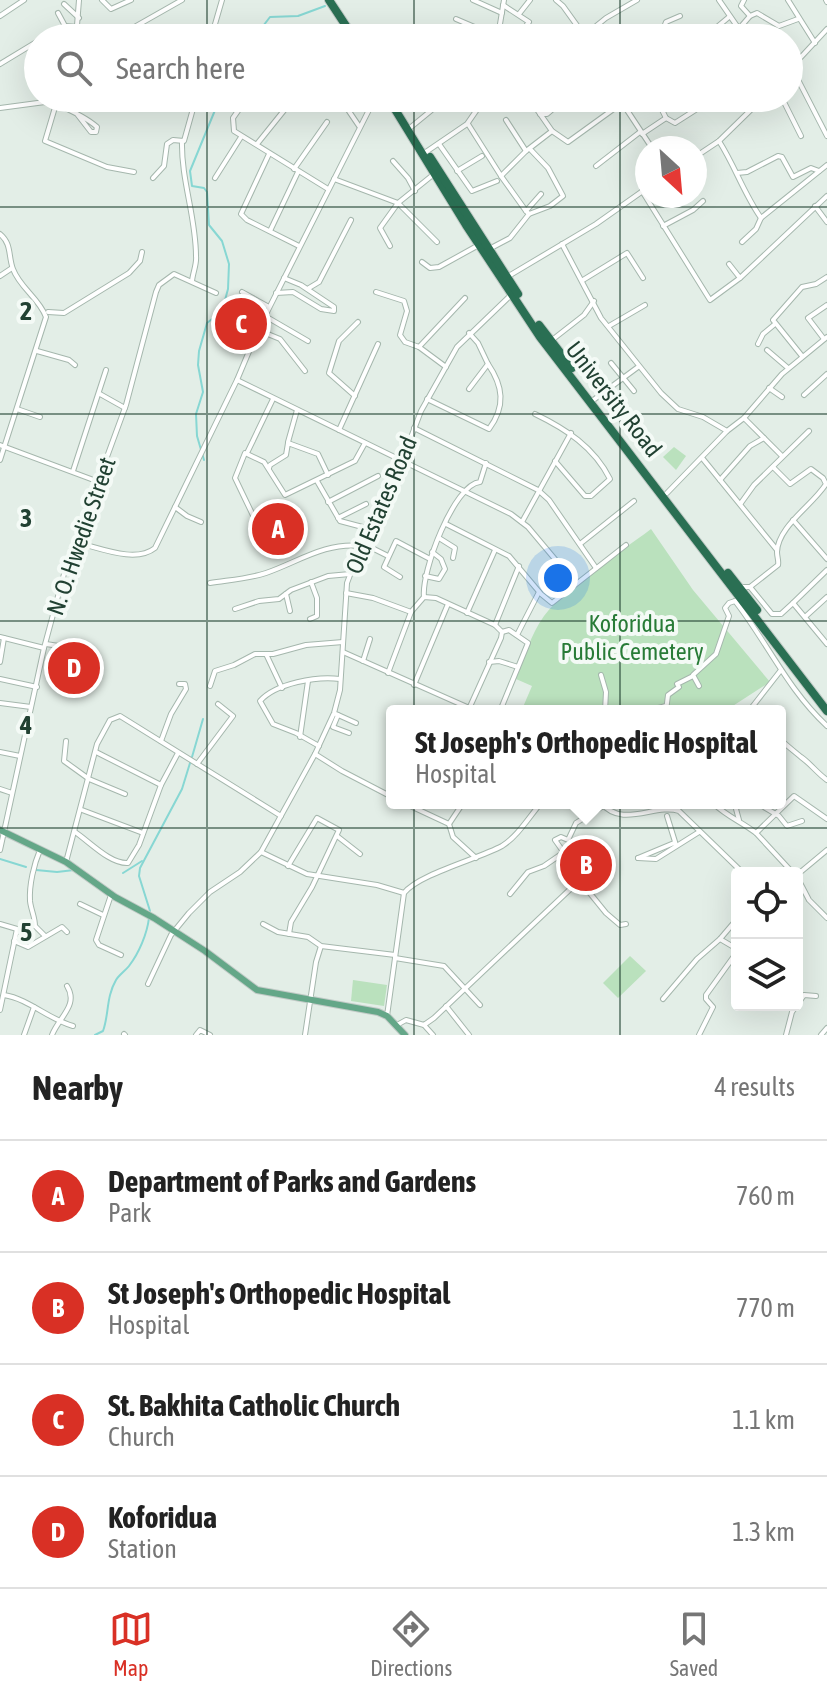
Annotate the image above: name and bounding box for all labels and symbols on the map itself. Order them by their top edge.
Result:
north arrow [635,136,707,208]
pin: C [215,294,267,354]
text: 2 [20,296,32,326]
street label: University Road [561,336,667,462]
street label: Old Estates Road [340,432,422,578]
street label: N. O. Hwedie Street [41,453,121,619]
pin: A [252,499,304,559]
text: 3 [20,503,32,533]
your location [538,558,578,598]
park label: Koforidua Public Cemetery [560,610,704,665]
pin: D [48,638,100,698]
text: 4 [19,710,32,740]
pin: B [560,835,612,895]
text: 5 [20,917,32,947]

